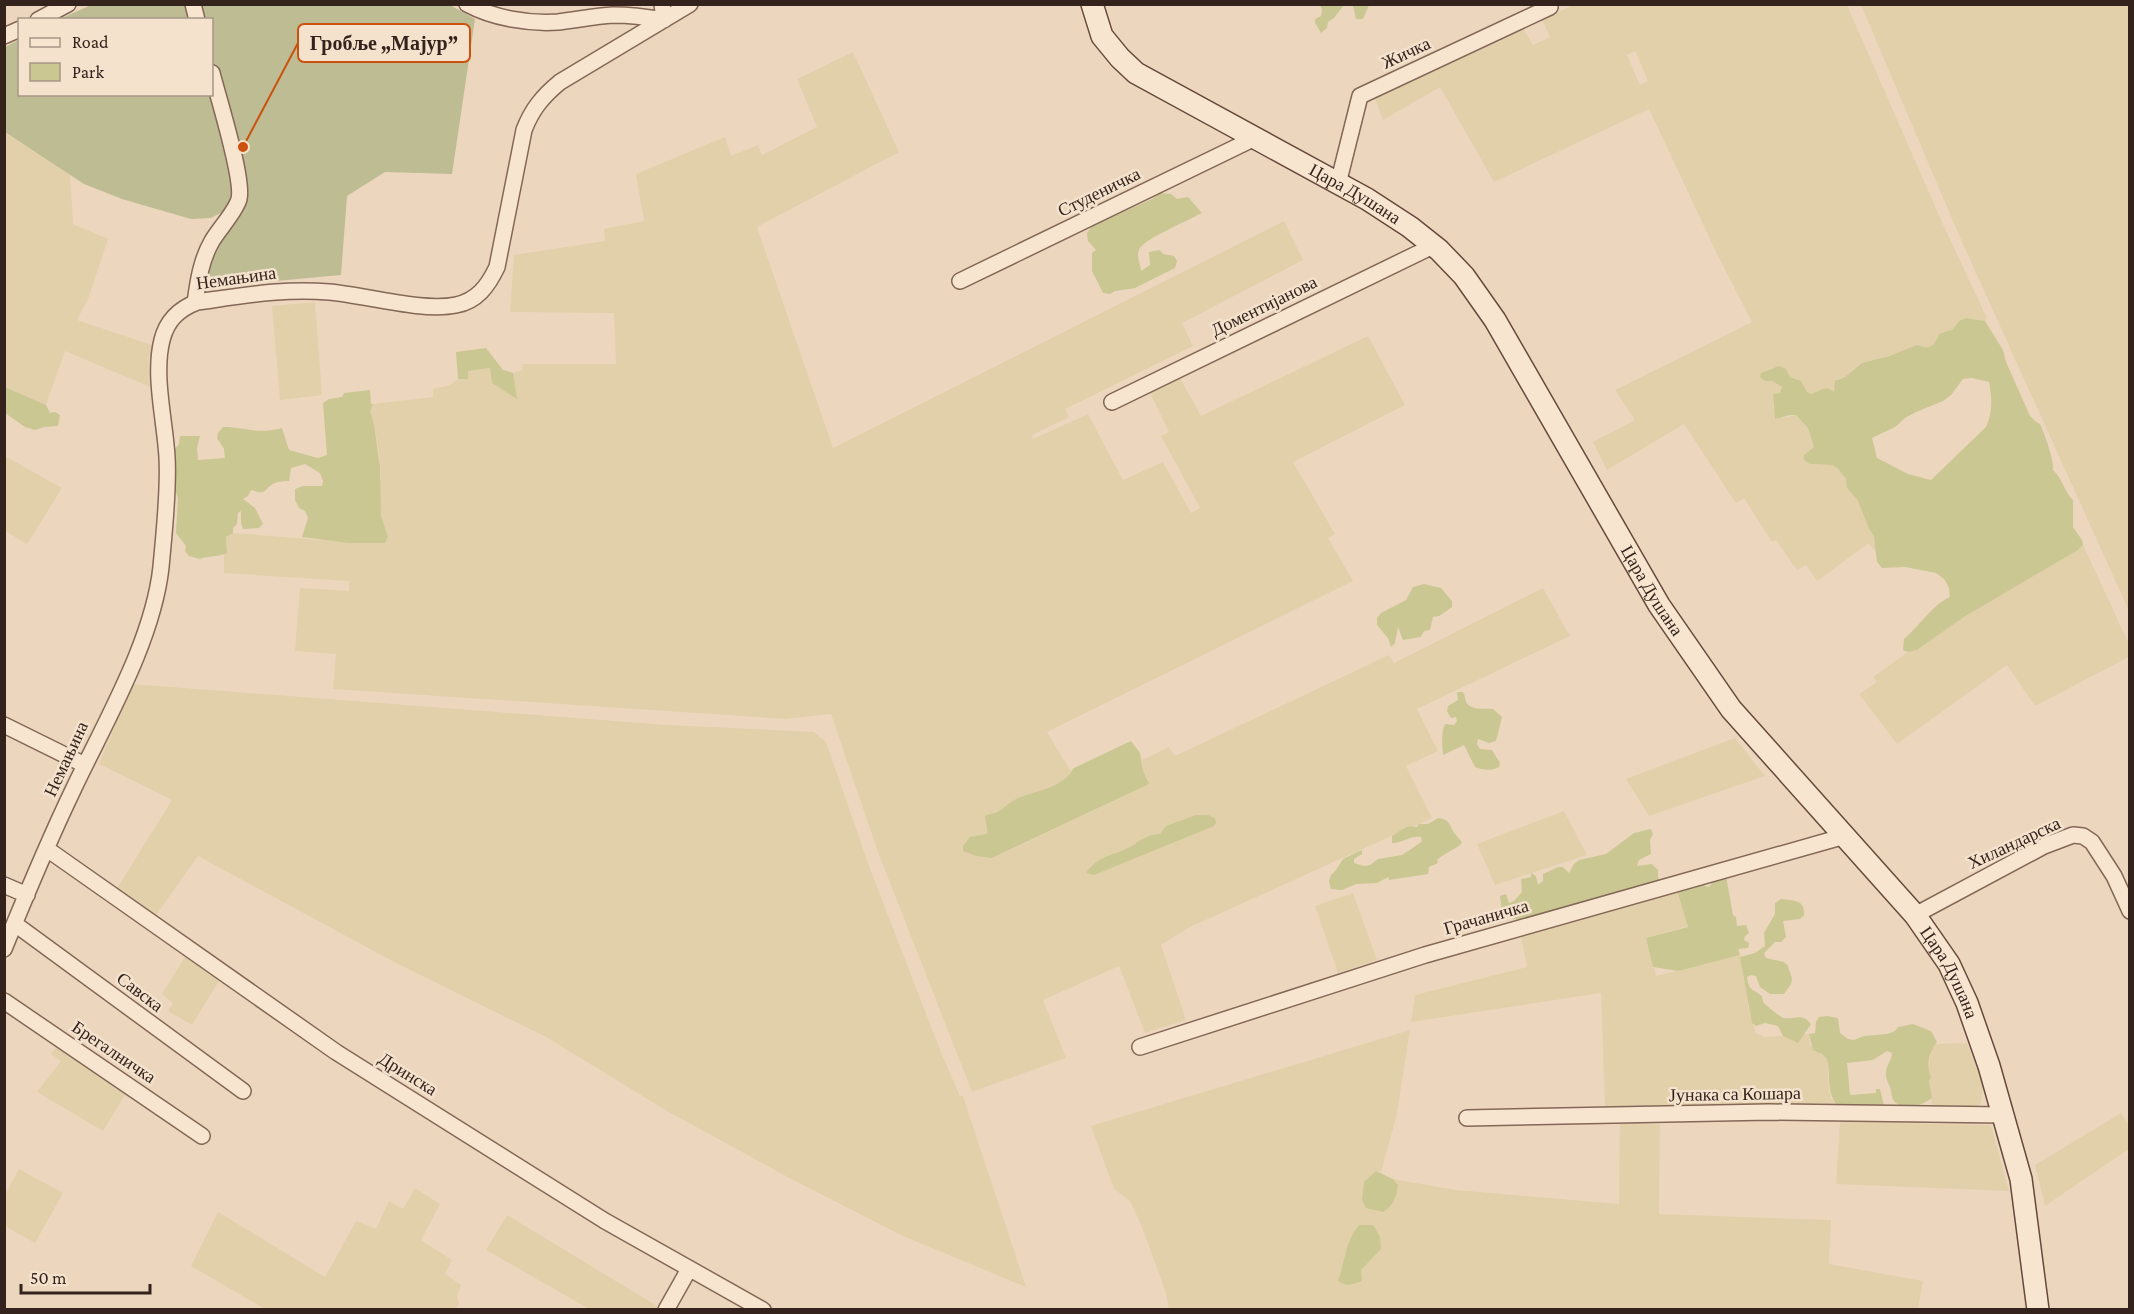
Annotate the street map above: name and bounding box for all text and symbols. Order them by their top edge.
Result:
legend [18,18,213,96]
callout: Гробље „Мајур” [298,24,470,62]
text: Road [72,32,109,52]
text: Гробље „Мајур” [310,32,458,55]
street label: Жичка [1379,33,1433,73]
text: Park [72,62,104,82]
street label: Цара Душана [1306,160,1404,228]
street label: Студеничка [1055,163,1143,221]
street label: Немањина [195,262,277,294]
street label: Доментијанова [1208,272,1320,340]
street label: Цара Душана [1617,542,1687,639]
street label: Немањина [40,718,92,800]
street label: Хиландарска [1965,813,2063,873]
street label: Грачаничка [1441,895,1531,939]
street label: Цара Душана [1916,923,1982,1021]
street label: Савска [113,968,167,1016]
street label: Брегалничка [68,1017,160,1087]
street label: Дринска [375,1048,441,1100]
street label: Јунака са Кошара [1669,1083,1801,1105]
scale bar [21,1257,150,1295]
text: 50 m [30,1268,67,1288]

